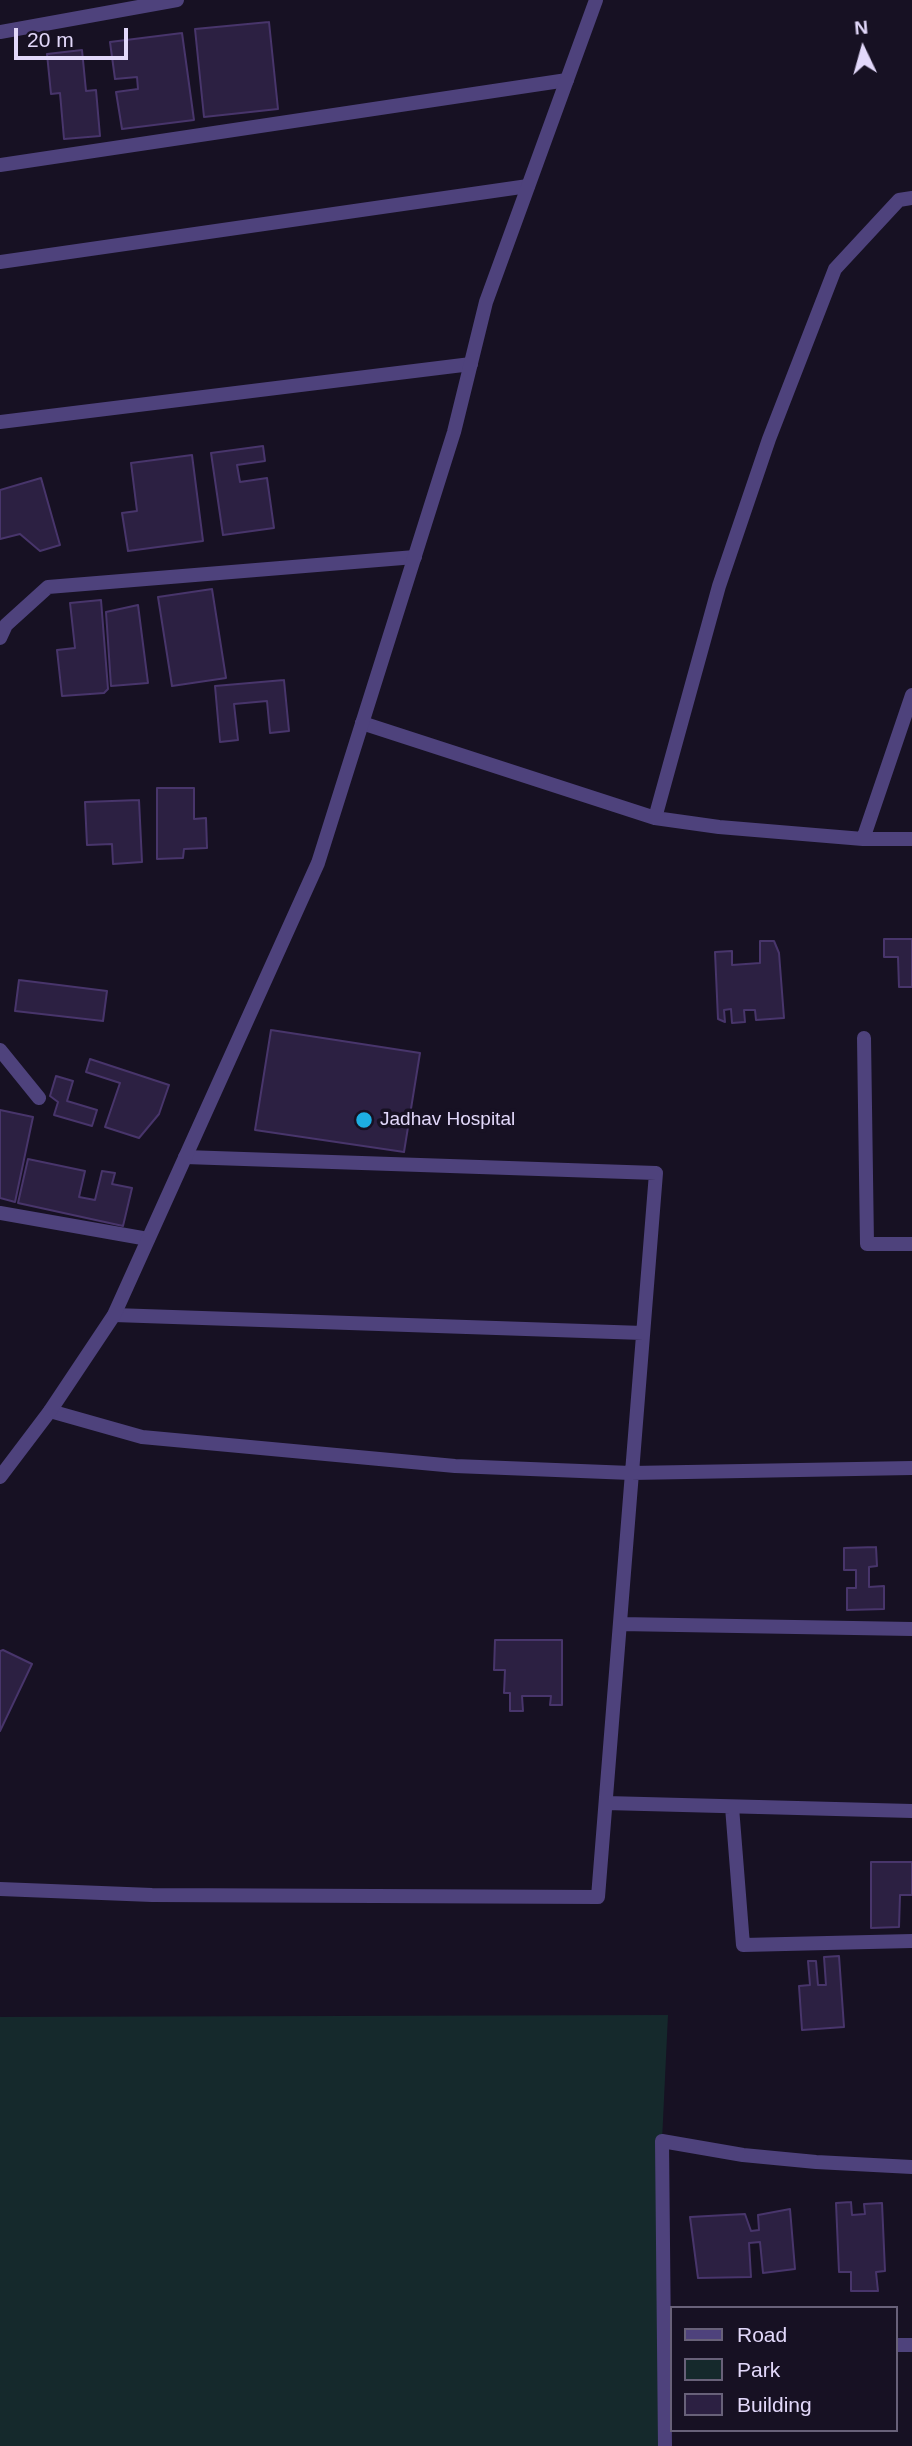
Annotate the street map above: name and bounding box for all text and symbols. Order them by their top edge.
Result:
scale bar [18,14,131,58]
north arrow [828,14,898,84]
text: N [853,17,869,39]
text: 20 m [27,28,74,51]
place label: Jadhav Hospital [380,1109,515,1131]
marker: Jadhav Hospital [354,1110,374,1130]
legend [670,2306,898,2432]
text: Road [737,2323,787,2346]
text: Park [737,2358,780,2381]
text: Building [737,2393,812,2416]

